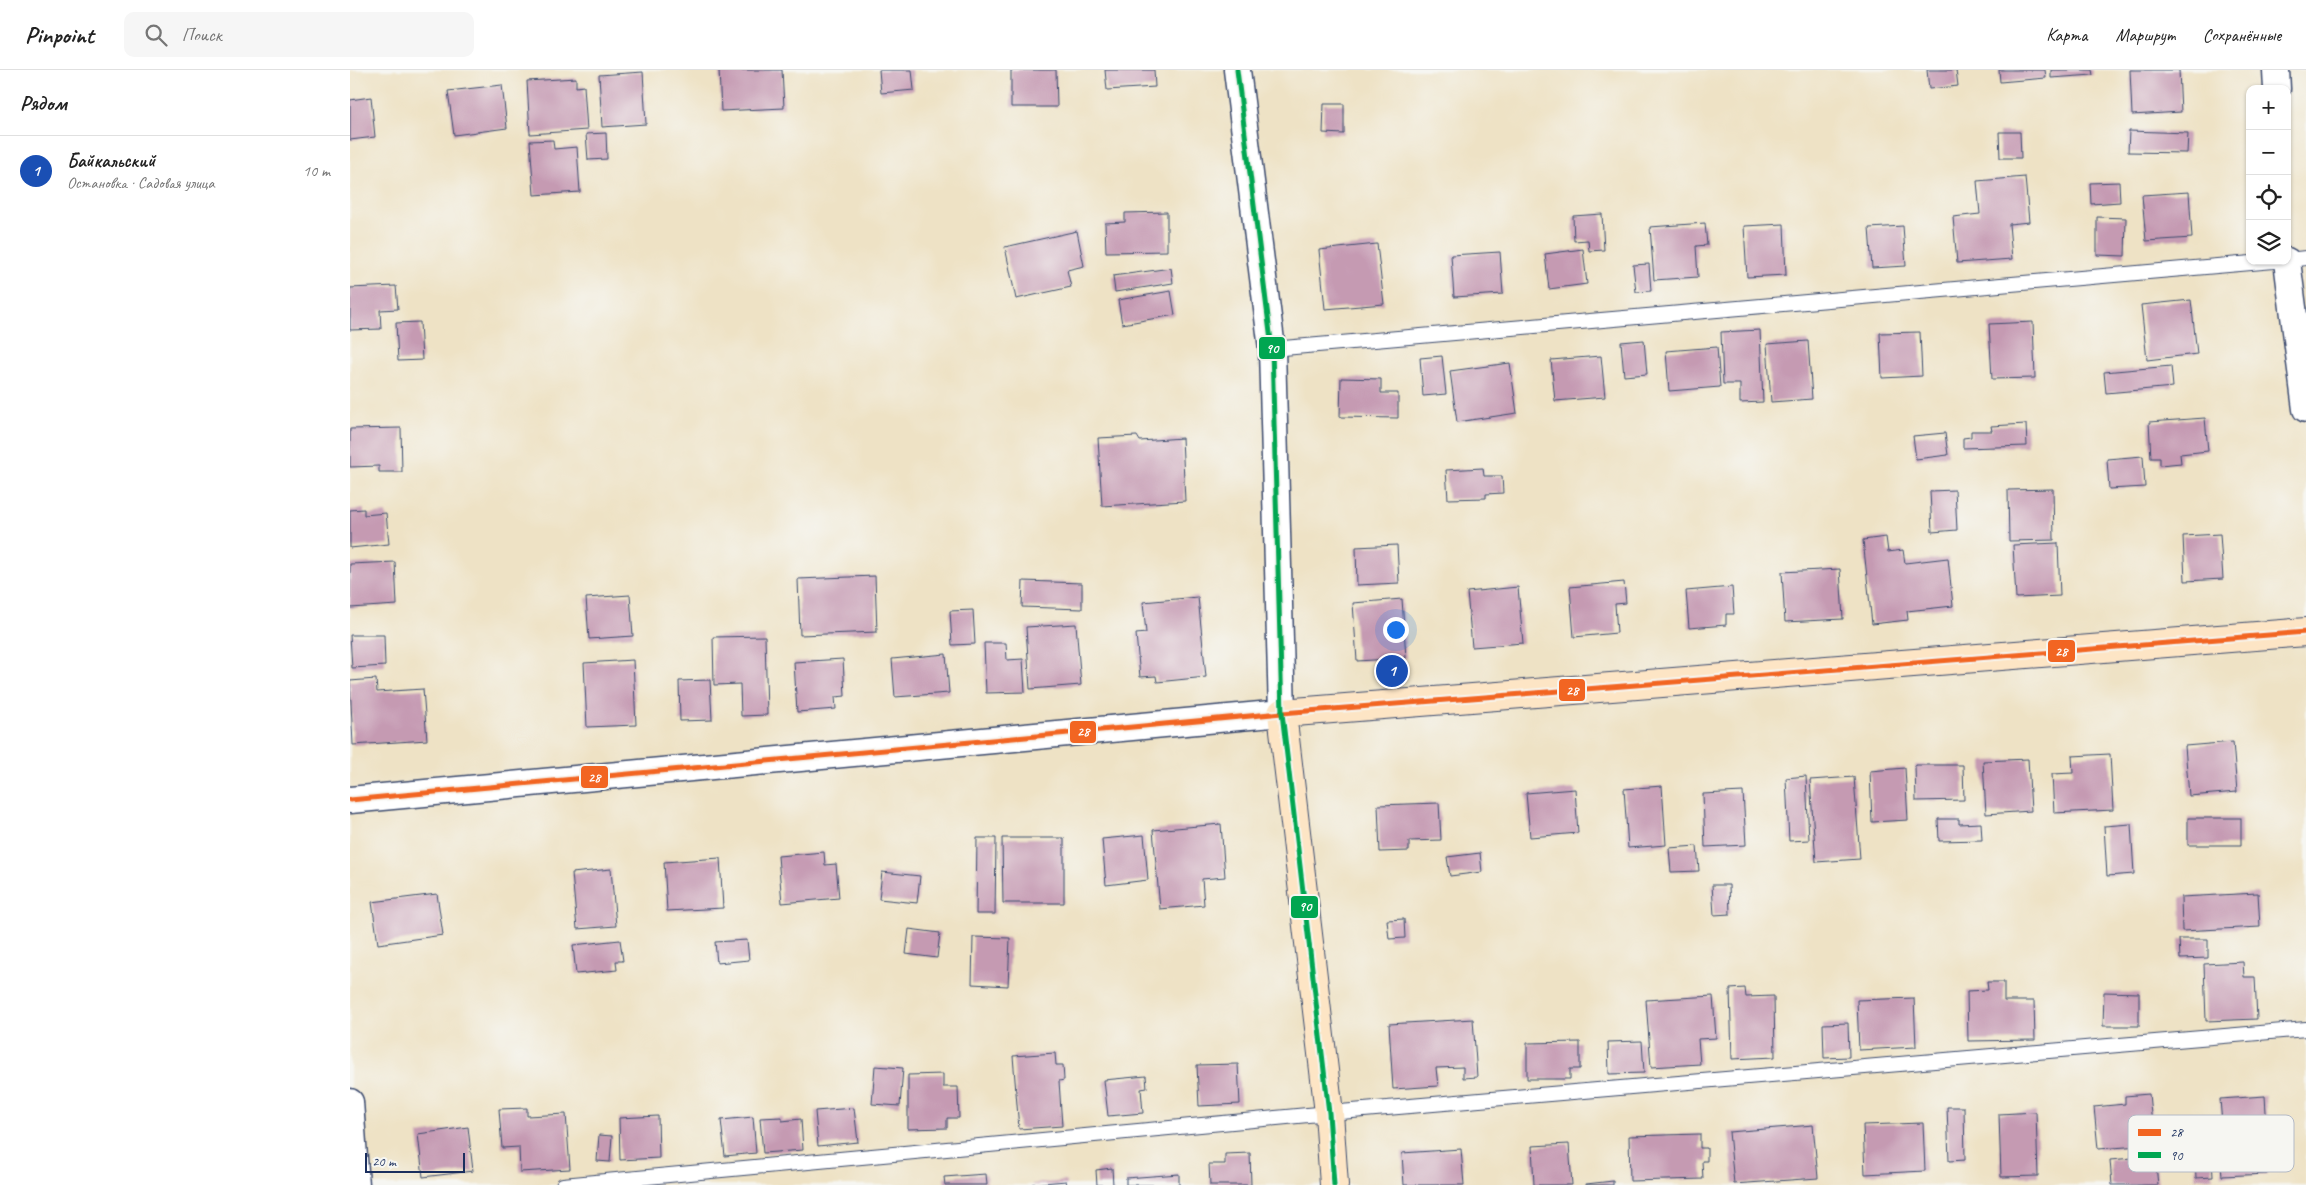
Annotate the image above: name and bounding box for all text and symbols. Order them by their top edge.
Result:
search box [124,12,474,57]
text: Pinpoint [25,20,94,50]
icon: search [142,21,170,49]
text: Поиск [182,23,222,47]
text: Карта [2046,24,2087,46]
text: Маршрут [2115,24,2175,46]
text: Сохранённые [2203,24,2281,46]
map controls [2246,85,2291,265]
button: + [2246,85,2291,130]
text: Рядом [20,90,67,116]
button: − [2246,130,2291,175]
text: Байкальский [67,149,155,173]
text: 1 [32,161,40,181]
text: 10 m [303,161,330,181]
text: Остановка · Садовая улица [67,173,214,193]
button: locate [2246,175,2291,220]
button: layers [2246,220,2291,265]
line badge: 90 [1258,336,1286,360]
text: 90 [1266,340,1280,357]
your location [1383,617,1409,643]
line badge: 28 [2047,639,2076,663]
text: 28 [2055,643,2069,660]
pin: 1 [1376,652,1408,690]
line badge: 28 [1558,678,1586,702]
text: 28 [1566,682,1580,699]
line badge: 28 [1069,720,1097,744]
text: 28 [1077,723,1091,740]
line badge: 28 [580,765,609,789]
text: 28 [588,769,602,786]
line badge: 90 [1290,895,1319,919]
text: 90 [1299,898,1313,915]
legend [2128,1115,2294,1172]
text: 28 [2170,1124,2184,1141]
text: 90 [2170,1147,2184,1164]
scale bar [365,1150,465,1173]
text: 20 m [372,1153,396,1170]

